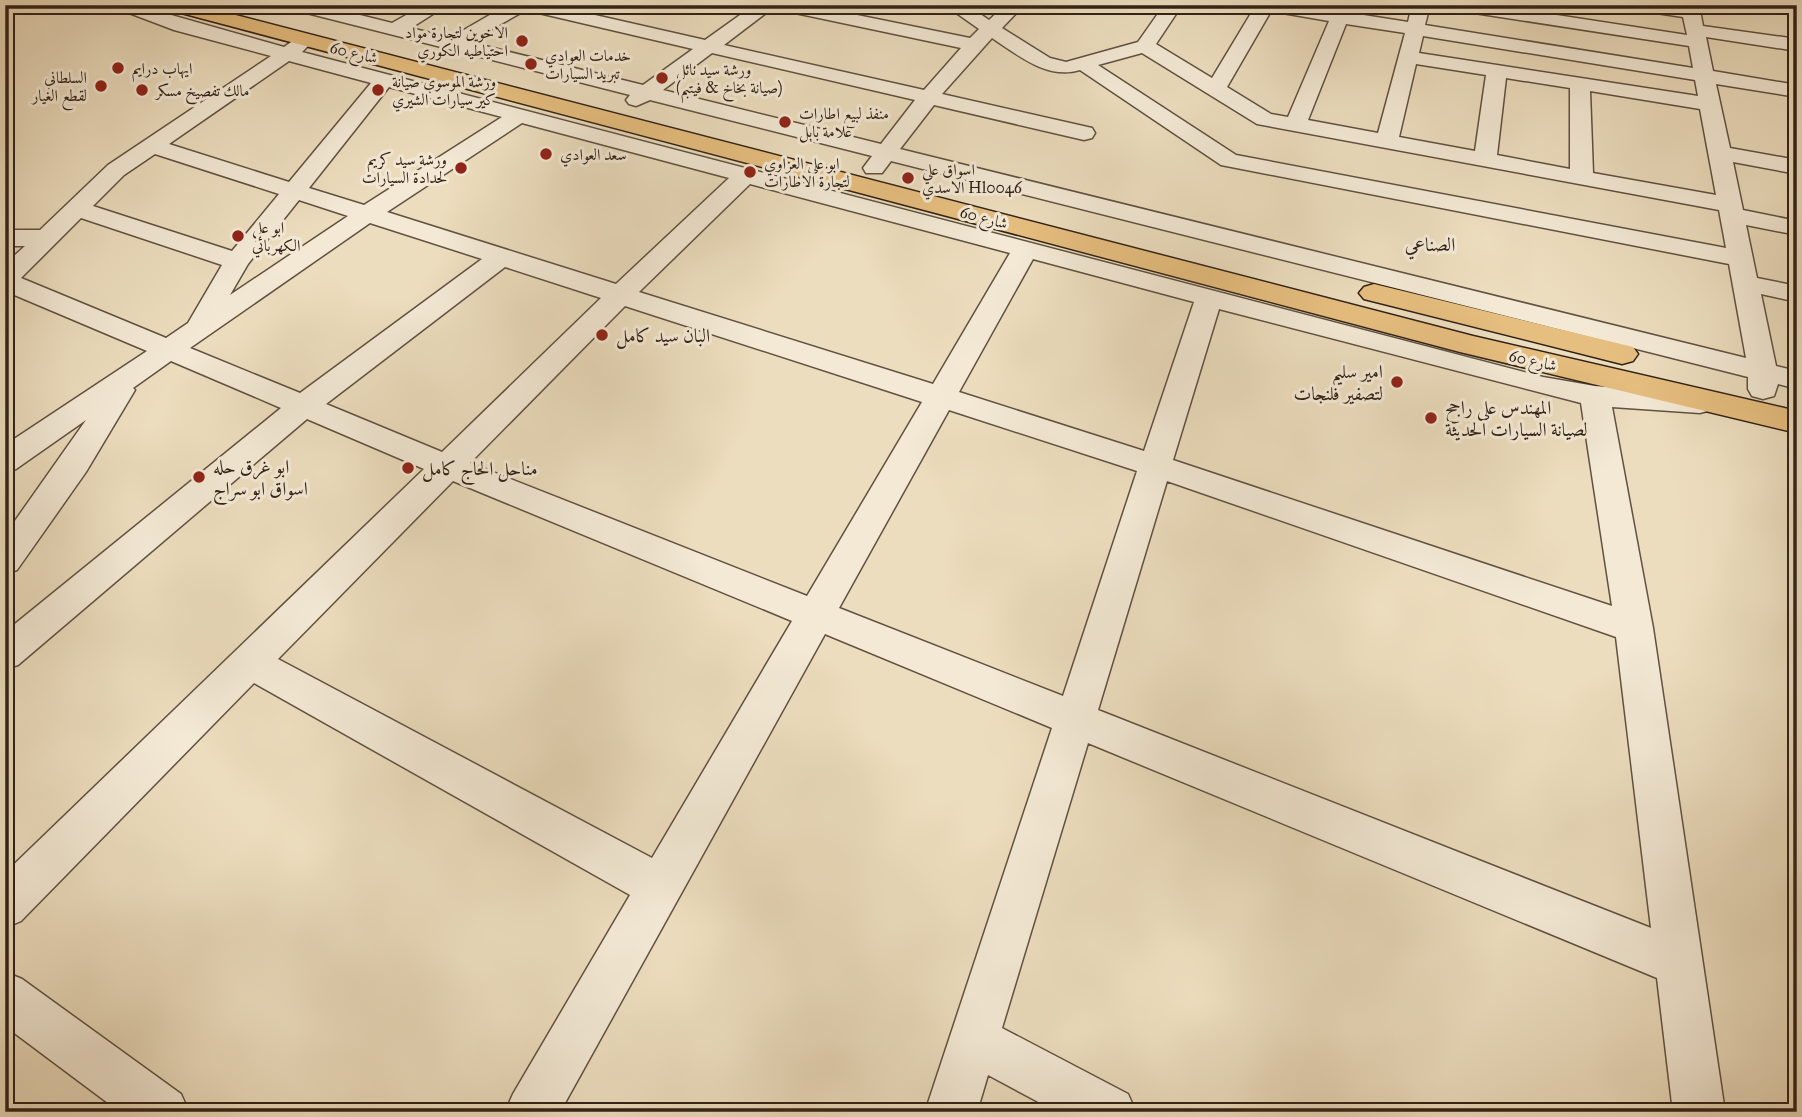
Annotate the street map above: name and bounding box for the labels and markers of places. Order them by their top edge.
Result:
place label: الاخوين لتجارة مواد احتياطيه الكوري [405,23,508,63]
marker: الاخوين لتجارة مواد احتياطيه الكوري [514,33,530,49]
place label: خدمات العوادي تبريد السيارات [545,46,631,84]
marker: خدمات العوادي تبريد السيارات [523,56,539,72]
place label: ايهاب درايم [132,59,192,83]
marker: ايهاب درايم [110,60,126,76]
place label: ورشة سيد نائل (صيانة بخاخ & فيتبم) [676,60,783,104]
place label: السلطاني لقطع الغيار [30,68,87,111]
marker: ورشة سيد نائل (صيانة بخاخ & فيتبم) [654,70,670,86]
place label: ورشة الموسوي صيانة كير سيارات الشيري [392,72,496,112]
marker: السلطاني لقطع الغيار [93,78,109,94]
place label: مالك تفصيخ مسكر [154,81,249,105]
marker: مالك تفصيخ مسكر [134,82,150,98]
marker: ورشة الموسوي صيانة كير سيارات الشيري [370,82,386,98]
place label: منفذ لبيع اطارات علامة بابل [799,104,889,143]
marker: منفذ لبيع اطارات علامة بابل [777,114,793,130]
place label: سعد العوادي [560,145,626,167]
marker: سعد العوادي [538,146,554,162]
place label: ورشة سيد كريم لحدادة السيارات [362,150,447,187]
place label: ابو علي العزاوي لتجارة الاطارات [764,154,850,191]
marker: ورشة سيد كريم لحدادة السيارات [453,160,469,176]
place label: اسواق علي الاسدي Hl0046 [922,160,1023,200]
marker: ابو علي العزاوي لتجارة الاطارات [742,164,758,180]
marker: اسواق علي الاسدي Hl0046 [900,170,916,186]
place label: ابو علي الكهربائي [252,218,301,258]
marker: ابو علي الكهربائي [230,228,246,244]
place label: البان سيد كامل [616,324,710,349]
marker: البان سيد كامل [594,327,610,343]
place label: امير سليم لتصفير فلنجات [1294,360,1383,405]
marker: امير سليم لتصفير فلنجات [1389,374,1405,390]
place label: المهندس علي راجح لصيانة السيارات الحديثة [1445,396,1588,441]
marker: المهندس علي راجح لصيانة السيارات الحديثة [1423,410,1439,426]
place label: ابو غرق حله اسواق ابو سراج [213,455,308,506]
place label: مناحل الحاج كامل [422,457,538,486]
marker: مناحل الحاج كامل [400,460,416,476]
marker: ابو غرق حله اسواق ابو سراج [191,469,207,485]

